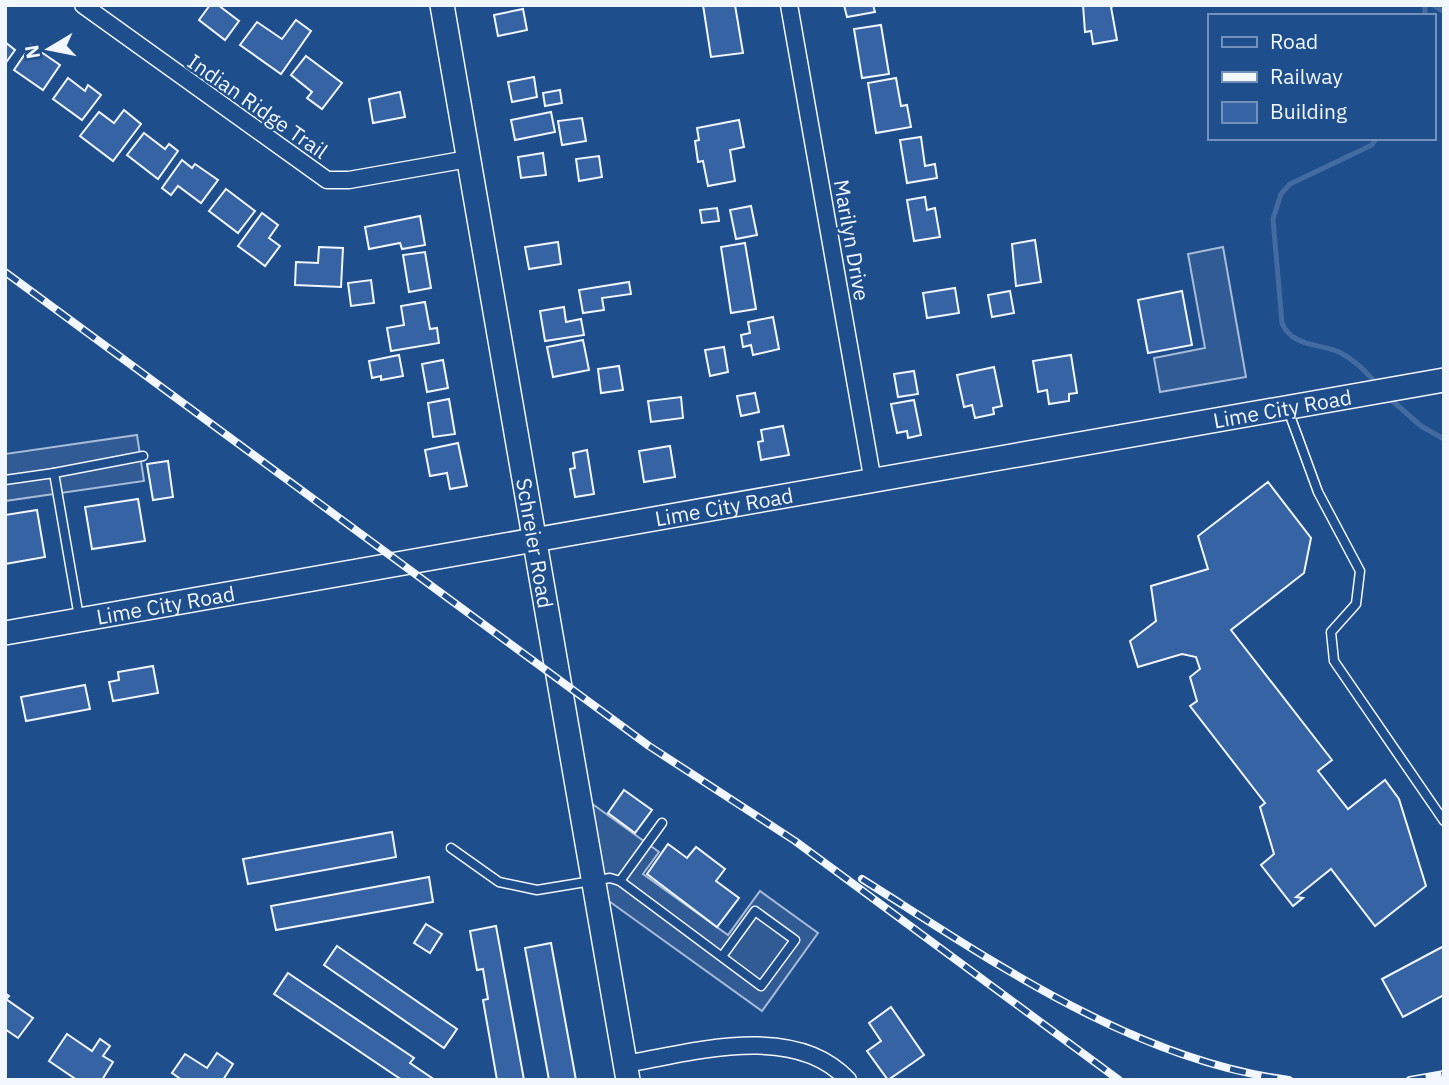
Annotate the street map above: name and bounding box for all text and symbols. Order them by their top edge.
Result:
north arrow [14,14,84,84]
legend [1208,14,1435,140]
text: Road [1270,27,1318,55]
text: N [19,43,45,61]
street label: Indian Ridge Trail [182,47,334,165]
text: Railway [1270,62,1343,90]
text: Building [1270,97,1347,125]
street label: Marilyn Drive [828,177,876,303]
street label: Lime City Road [1211,382,1354,434]
street label: Schreier Road [510,476,560,610]
street label: Lime City Road [653,481,795,533]
street label: Lime City Road [94,579,237,631]

